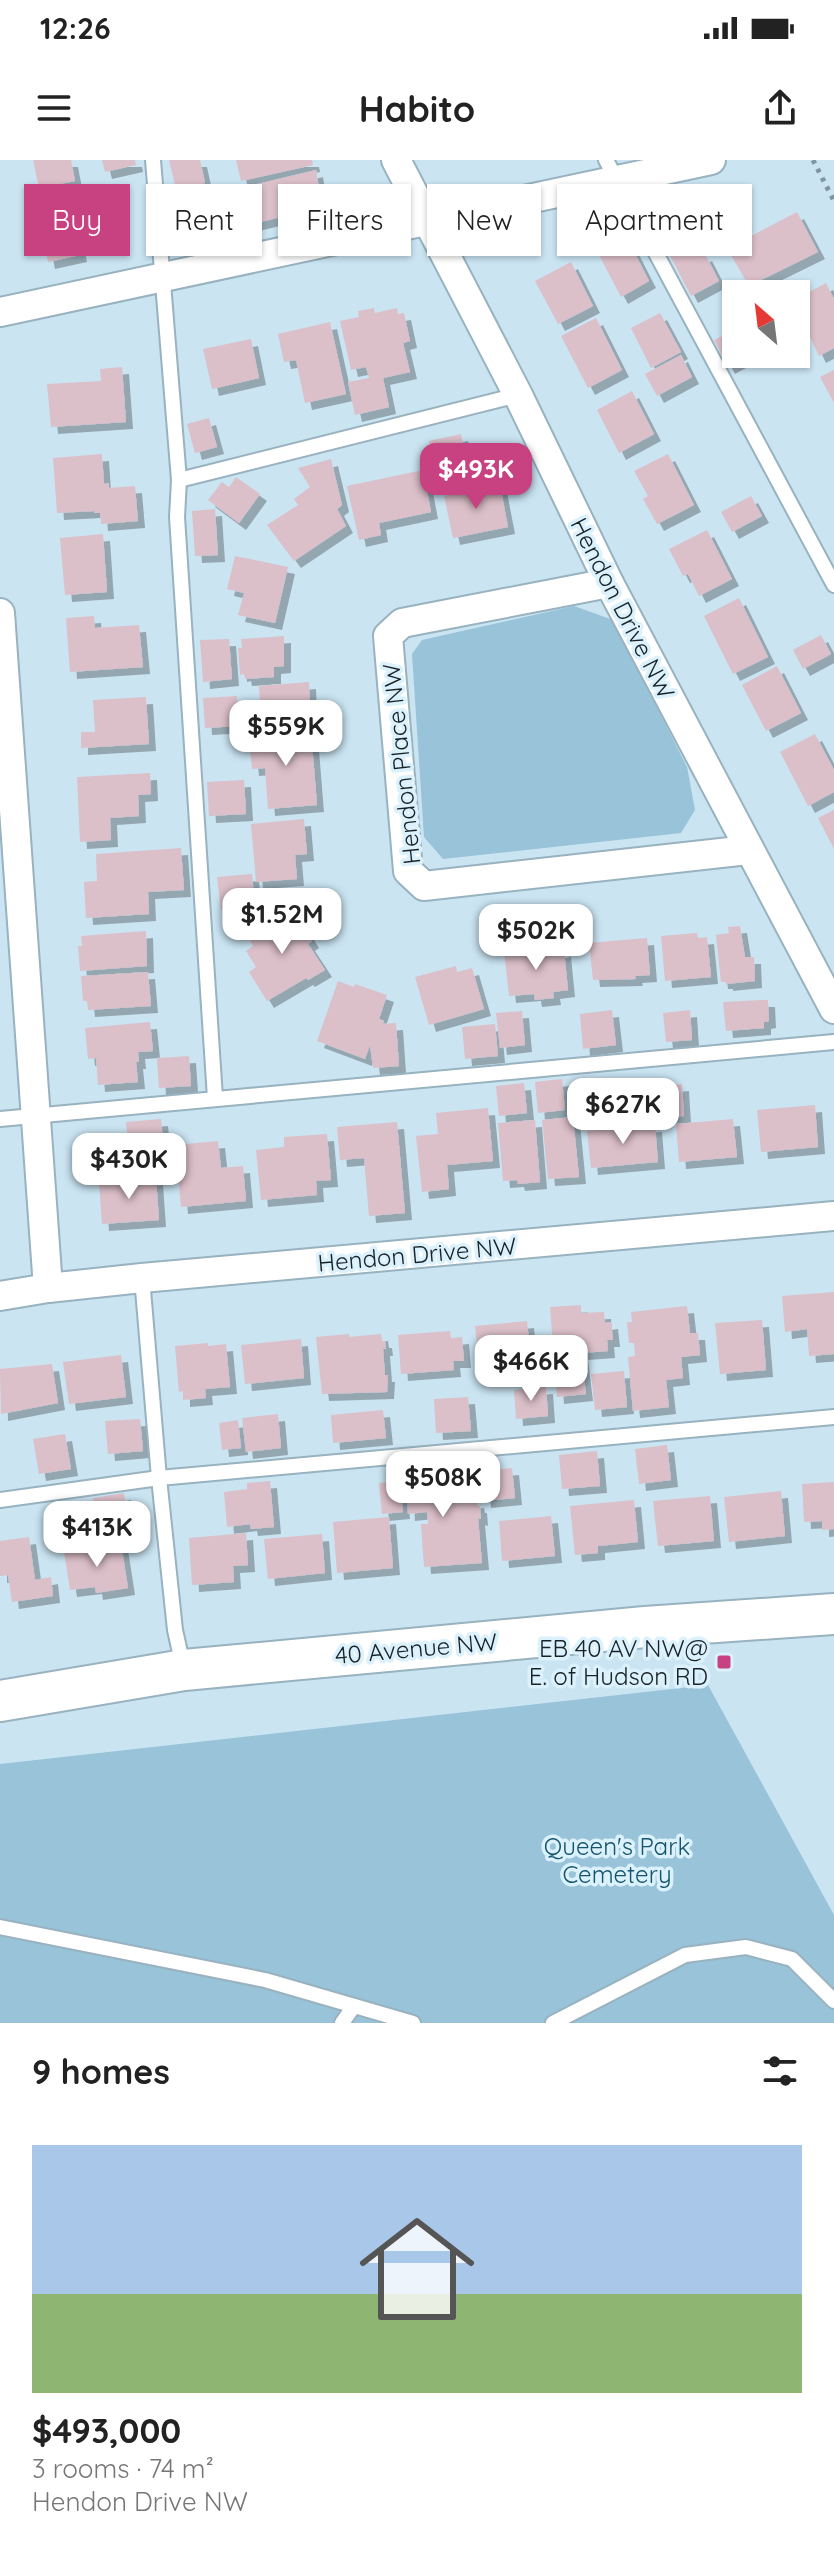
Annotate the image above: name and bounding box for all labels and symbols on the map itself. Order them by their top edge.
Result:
north arrow [722,280,810,368]
pin: $493K [420,443,532,511]
street label: Hendon Drive NW [564,512,682,704]
street label: Hendon Place NW [376,662,426,866]
pin: $559K [230,700,342,768]
pin: $1.52M [217,888,347,956]
pin: $502K [480,904,592,972]
pin: $627K [567,1078,679,1146]
pin: $430K [73,1133,185,1201]
street label: Hendon Drive NW [316,1230,518,1278]
pin: $466K [475,1335,587,1403]
pin: $508K [387,1451,499,1519]
pin: $413K [41,1501,153,1569]
street label: 40 Avenue NW [334,1626,498,1670]
place label: EB 40 AV NW@ E. of Hudson RD [529,1633,708,1691]
marker: EB 40 AV NW@ E. of Hudson RD [715,1653,733,1671]
park label: Queen's Park Cemetery [544,1831,690,1889]

